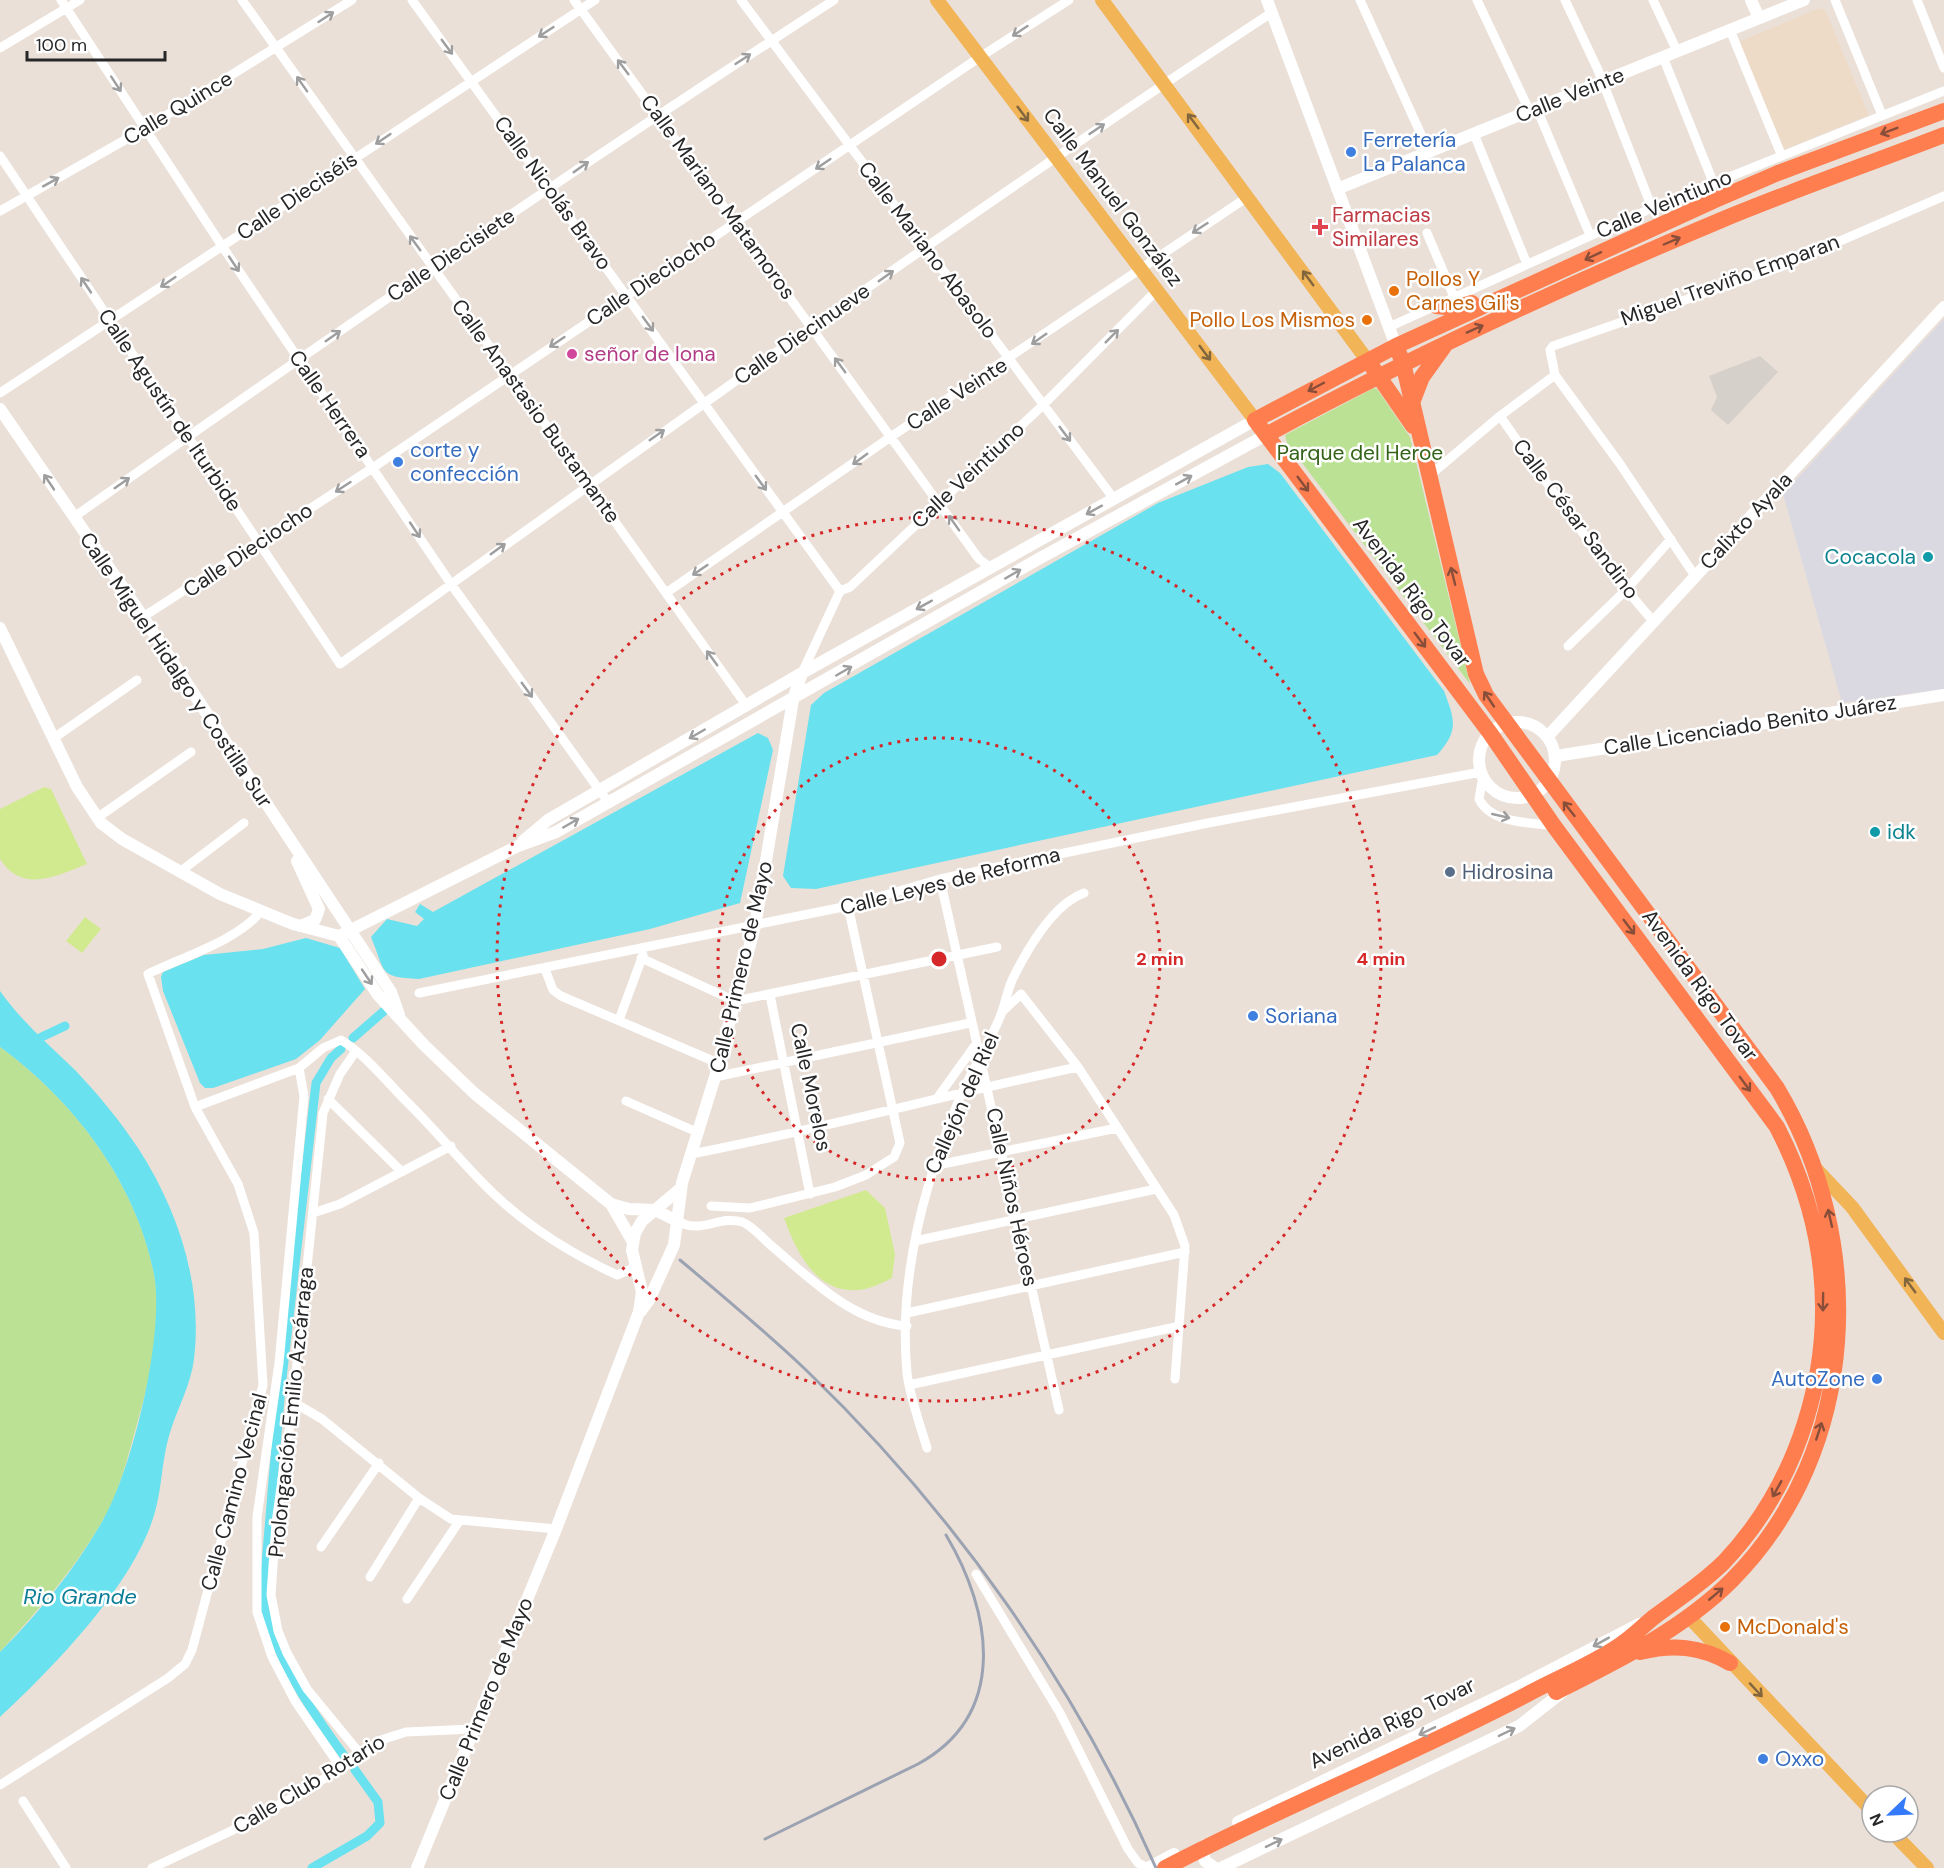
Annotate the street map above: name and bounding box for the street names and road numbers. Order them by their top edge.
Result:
street label: Calle Veinte [1511,60,1629,130]
street label: Calle Quince [118,64,238,152]
street label: Calle Mariano Matamoros [634,89,802,305]
street label: Calle Manuel González [1037,102,1189,292]
street label: Calle Nicolás Bravo [488,110,618,276]
street label: Calle Dieciséis [231,145,363,247]
street label: Calle Mariano Abasolo [852,156,1004,344]
street label: Calle Veintiuno [1592,163,1736,245]
street label: Calle Diecisiete [381,202,521,308]
street label: Calle Dieciocho [581,225,721,333]
street label: Miguel Treviño Emparan [1617,227,1843,333]
street label: Calle Diecinueve [728,277,876,391]
street label: Calle Anastasio Bustamante [445,293,627,529]
street label: Calle Agustín de Iturbide [92,303,248,517]
street label: Calle Herrera [282,344,378,464]
street label: Calle Veinte [901,351,1013,437]
street label: Calle Veintiuno [905,415,1031,535]
street label: Calle César Sandino [1506,433,1646,605]
street label: Calixto Ayala [1694,466,1798,576]
street label: Calle Dieciocho [178,496,318,604]
street label: Avenida Rigo Tovar [1346,511,1478,673]
street label: Calle Miguel Hidalgo y Costilla Sur [73,527,279,813]
street label: Calle Licenciado Benito Juárez [1602,688,1898,762]
street label: Calle Leyes de Reforma [837,840,1063,922]
street label: Calle Primero de Mayo [703,858,779,1076]
street label: Avenida Rigo Tovar [1635,904,1765,1067]
street label: Calle Morelos [784,1020,838,1154]
street label: Callejón del Riel [918,1028,1006,1178]
street label: Calle Niños Héroes [979,1105,1045,1289]
street label: Prolongación Emilio Azcárraga [262,1265,320,1559]
street label: Calle Camino Vecinal [194,1390,274,1594]
street label: Calle Primero de Mayo [432,1593,540,1805]
street label: Avenida Rigo Tovar [1305,1671,1480,1775]
street label: Calle Club Rotario [228,1728,390,1840]

